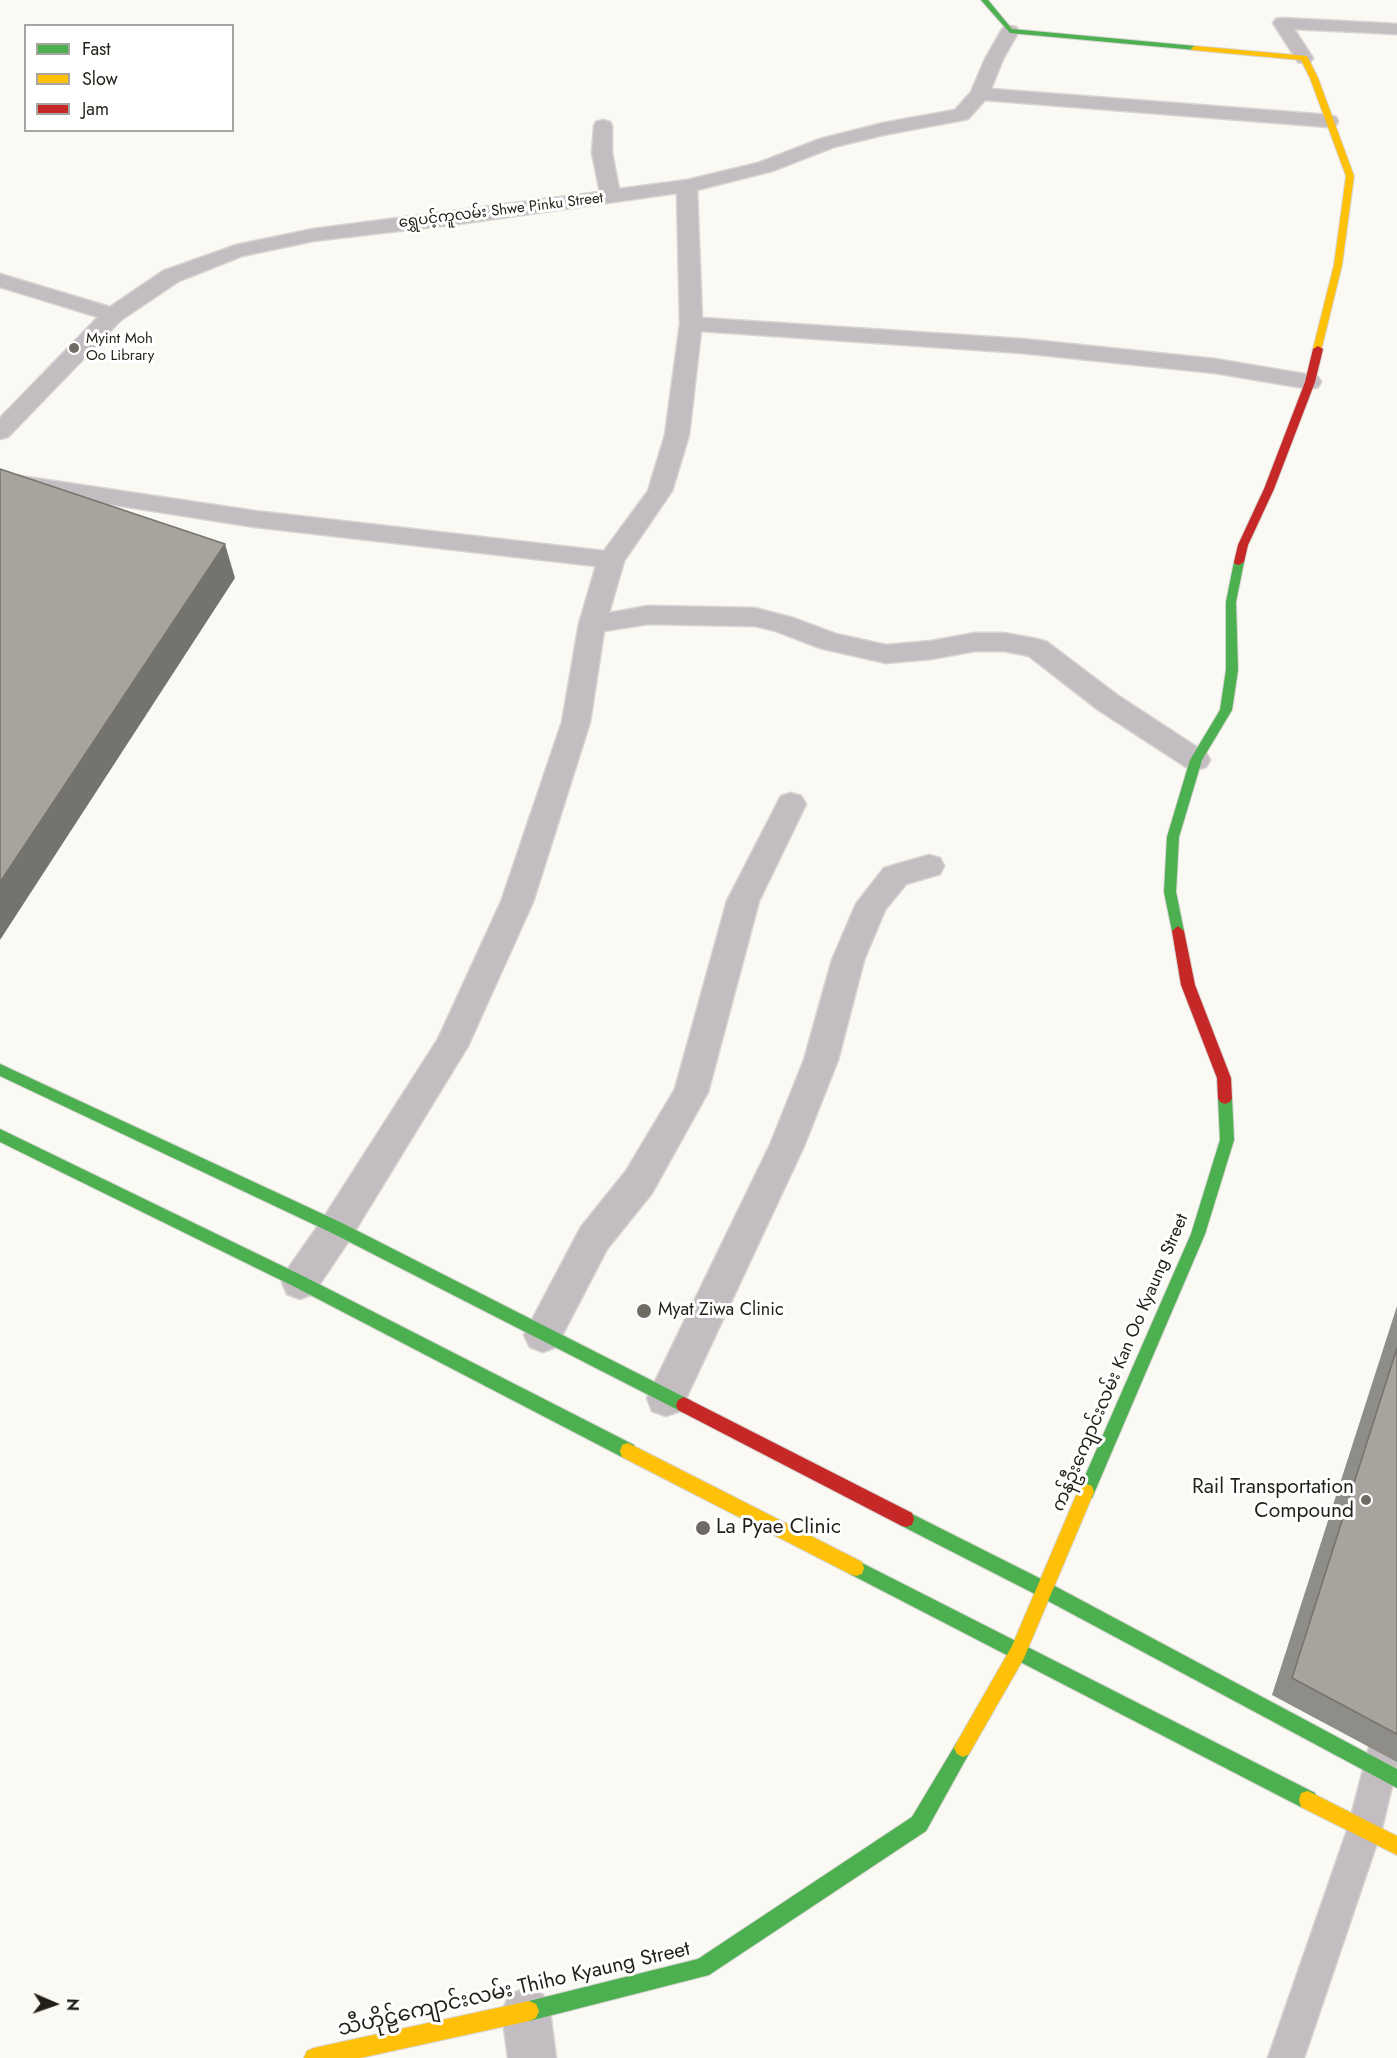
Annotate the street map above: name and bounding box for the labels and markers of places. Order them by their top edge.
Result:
place label: Myint Moh Oo Library [86,330,154,365]
marker: Myint Moh Oo Library [67,341,81,355]
place label: Myat Ziwa Clinic [658,1300,784,1322]
marker: Myat Ziwa Clinic [635,1302,653,1320]
place label: Rail Transportation Compound [1192,1475,1354,1525]
marker: Rail Transportation Compound [1359,1493,1373,1507]
place label: La Pyae Clinic [716,1515,841,1541]
marker: La Pyae Clinic [694,1519,712,1537]

